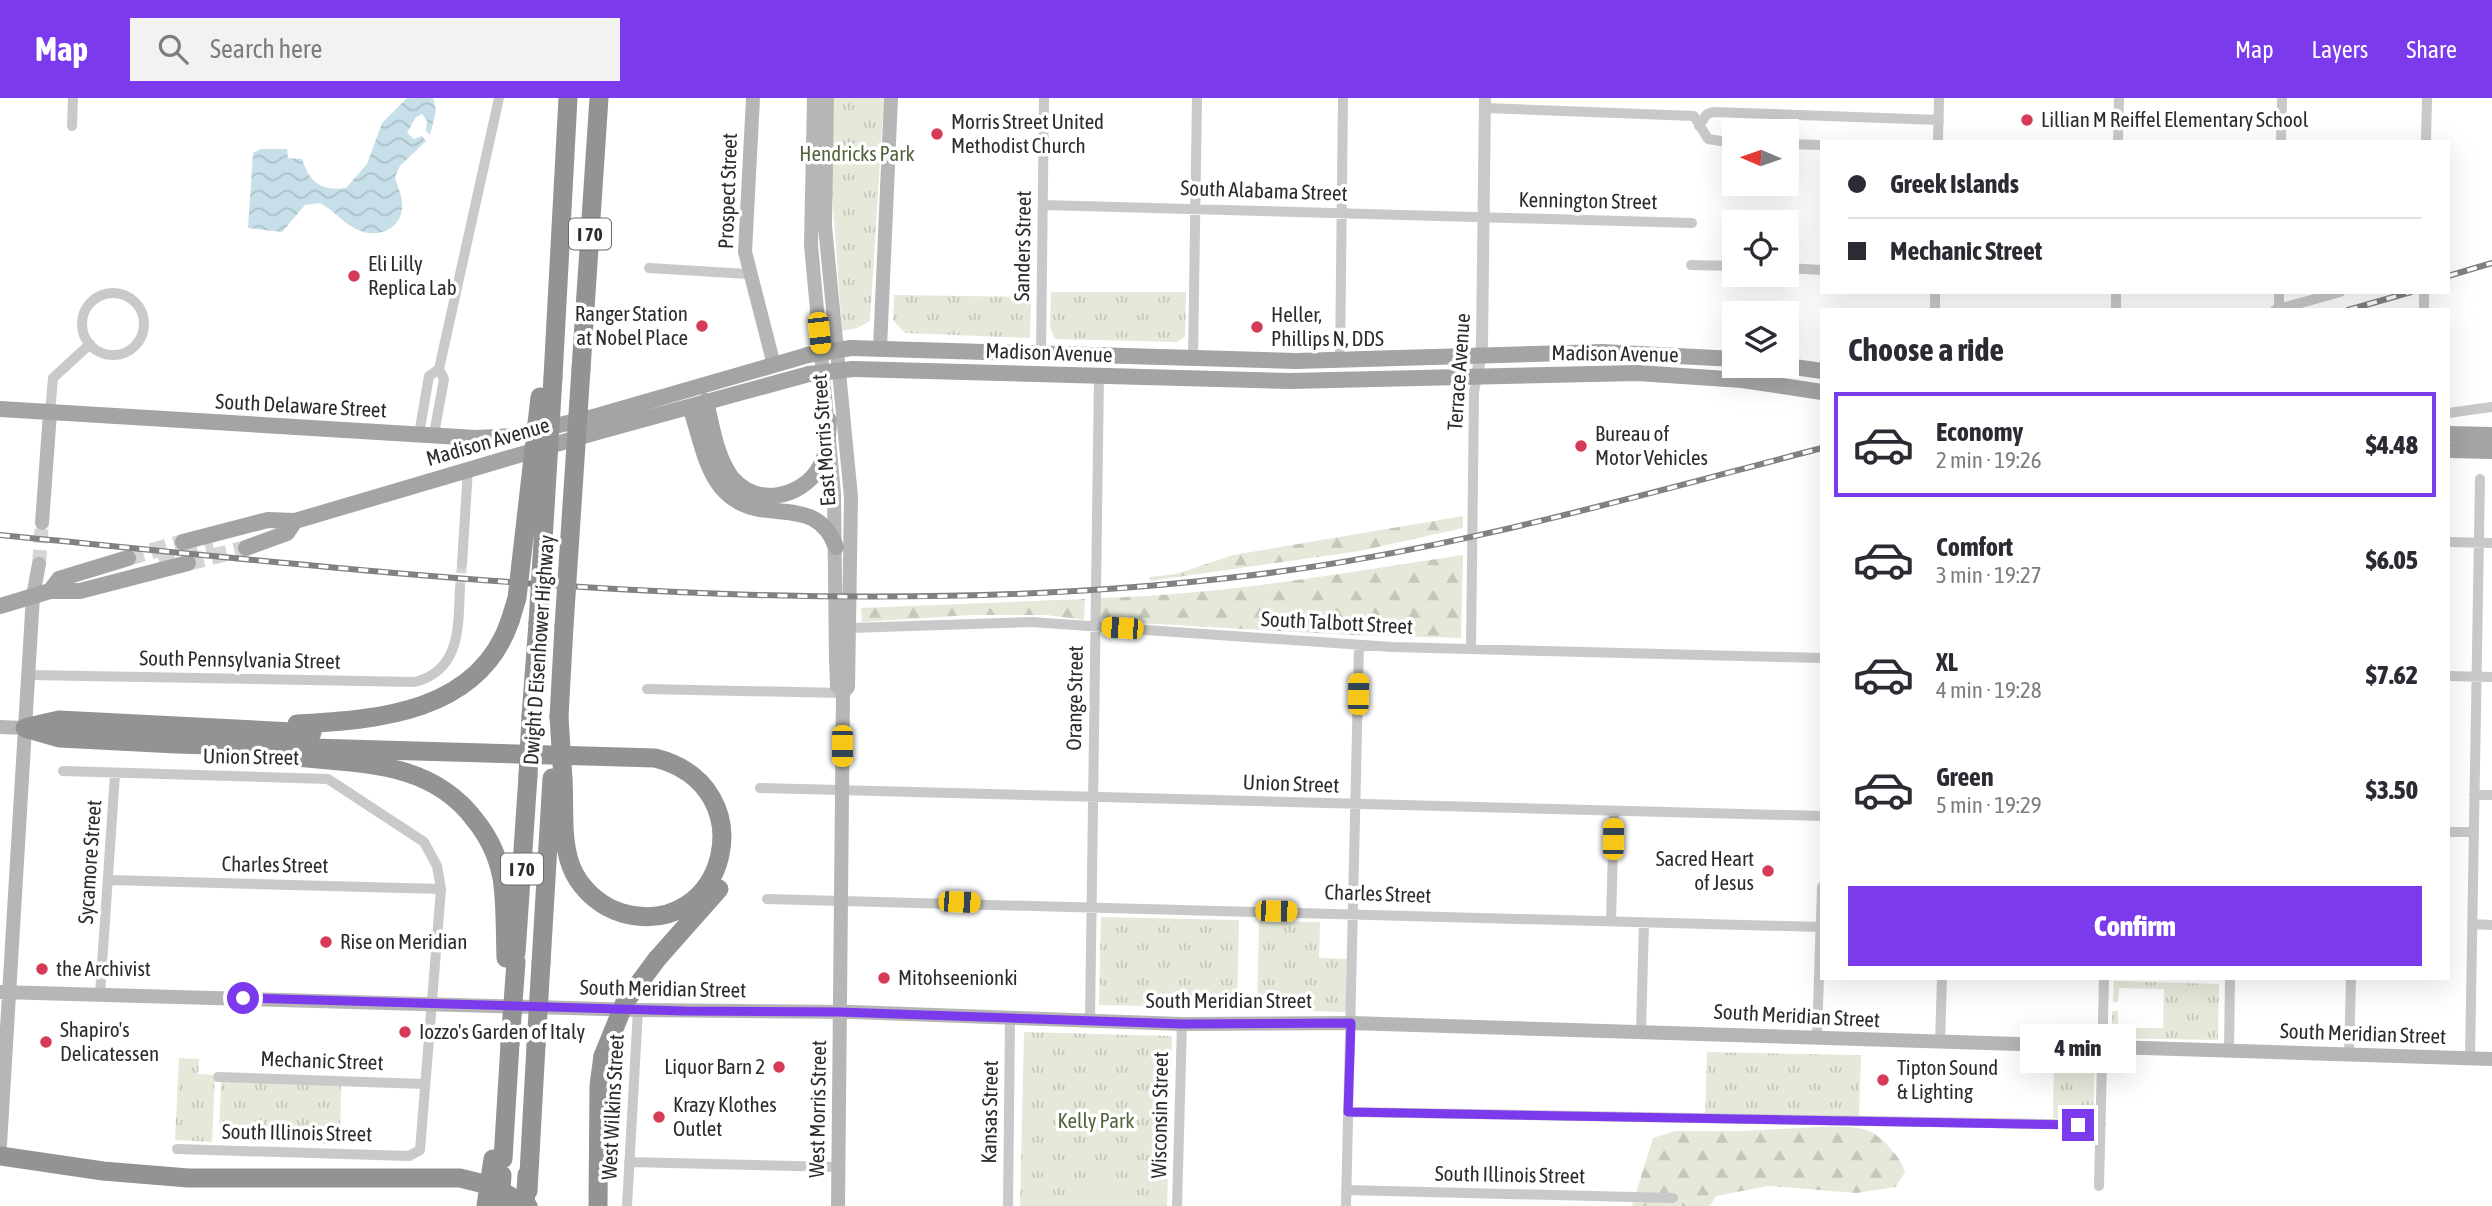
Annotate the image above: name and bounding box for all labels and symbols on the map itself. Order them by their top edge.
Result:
place label: Lillian M Reiffel Elementary School [2041,107,2309,131]
place label: Morris Street United Methodist Church [951,109,1104,157]
marker: Lillian M Reiffel Elementary School [2019,112,2035,128]
north arrow [1722,119,1799,196]
marker: Morris Street United Methodist Church [929,126,945,142]
street label: Prospect Street [713,133,741,249]
park label: Hendricks Park [799,141,915,165]
street label: South Alabama Street [1180,175,1348,205]
street label: Kennington Street [1518,187,1658,213]
street label: Sanders Street [1009,190,1035,302]
road number: I 70 [569,218,611,250]
place label: Eli Lilly Replica Lab [368,251,457,299]
marker: Eli Lilly Replica Lab [346,268,362,284]
place label: Ranger Station at Nobel Place [575,301,688,349]
place label: Heller, Phillips N, DDS [1271,302,1384,350]
car [807,311,832,355]
street label: Terrace Avenue [1442,312,1474,431]
marker: Ranger Station at Nobel Place [694,318,710,334]
marker: Heller, Phillips N, DDS [1249,319,1265,335]
street label: Madison Avenue [985,338,1113,366]
street label: Madison Avenue [1551,340,1679,366]
street label: East Morris Street [806,373,840,507]
street label: South Delaware Street [215,389,387,421]
street label: Madison Avenue [423,412,552,470]
place label: Bureau of Motor Vehicles [1595,421,1708,469]
marker: Bureau of Motor Vehicles [1573,438,1589,454]
street label: Dwight D Eisenhower Highway [518,534,558,766]
street label: South Talbott Street [1261,606,1414,638]
car [1101,616,1144,640]
street label: South Pennsylvania Street [139,645,341,673]
street label: Orange Street [1061,645,1087,751]
car [1348,673,1369,715]
car [832,725,853,767]
street label: Union Street [203,743,299,769]
street label: Union Street [1242,769,1340,797]
street label: Sycamore Street [73,799,105,925]
car [1603,818,1624,860]
place label: Sacred Heart of Jesus [1656,846,1754,894]
street label: Charles Street [221,851,329,877]
road number: I 70 [501,854,543,884]
marker: Sacred Heart of Jesus [1760,863,1776,879]
street label: Charles Street [1324,879,1432,907]
car [938,891,981,913]
car [1255,900,1298,922]
place label: Rise on Meridian [340,929,467,953]
marker: Rise on Meridian [318,934,334,950]
place label: the Archivist [56,956,151,980]
marker: the Archivist [34,961,50,977]
place label: Mitohseenionki [898,965,1018,989]
marker: Mitohseenionki [876,970,892,986]
street label: South Meridian Street [580,975,746,1001]
route start [227,982,259,1014]
street label: South Meridian Street [1146,988,1312,1012]
street label: South Meridian Street [1713,999,1881,1031]
place label: Shapiro's Delicatessen [60,1017,159,1065]
street label: South Meridian Street [2280,1018,2447,1048]
place label: Iozzo's Garden of Italy [419,1019,585,1043]
marker: Iozzo's Garden of Italy [397,1024,413,1040]
callout: 4 min [2020,1024,2136,1072]
street label: West Wilkins Street [596,1033,628,1181]
marker: Shapiro's Delicatessen [38,1034,54,1050]
street label: West Morris Street [804,1040,830,1178]
street label: Mechanic Street [260,1046,384,1074]
street label: Wisconsin Street [1146,1051,1172,1179]
place label: Liquor Barn 2 [664,1054,765,1078]
place label: Tipton Sound & Lighting [1897,1055,1998,1103]
marker: Liquor Barn 2 [771,1059,787,1075]
street label: Kansas Street [976,1060,1002,1164]
marker: Tipton Sound & Lighting [1875,1072,1891,1088]
place label: Krazy Klothes Outlet [673,1092,777,1140]
park label: Kelly Park [1058,1108,1134,1132]
marker: Krazy Klothes Outlet [651,1109,667,1125]
route end [2062,1109,2094,1141]
street label: South Illinois Street [222,1119,372,1145]
street label: South Illinois Street [1435,1161,1585,1187]

